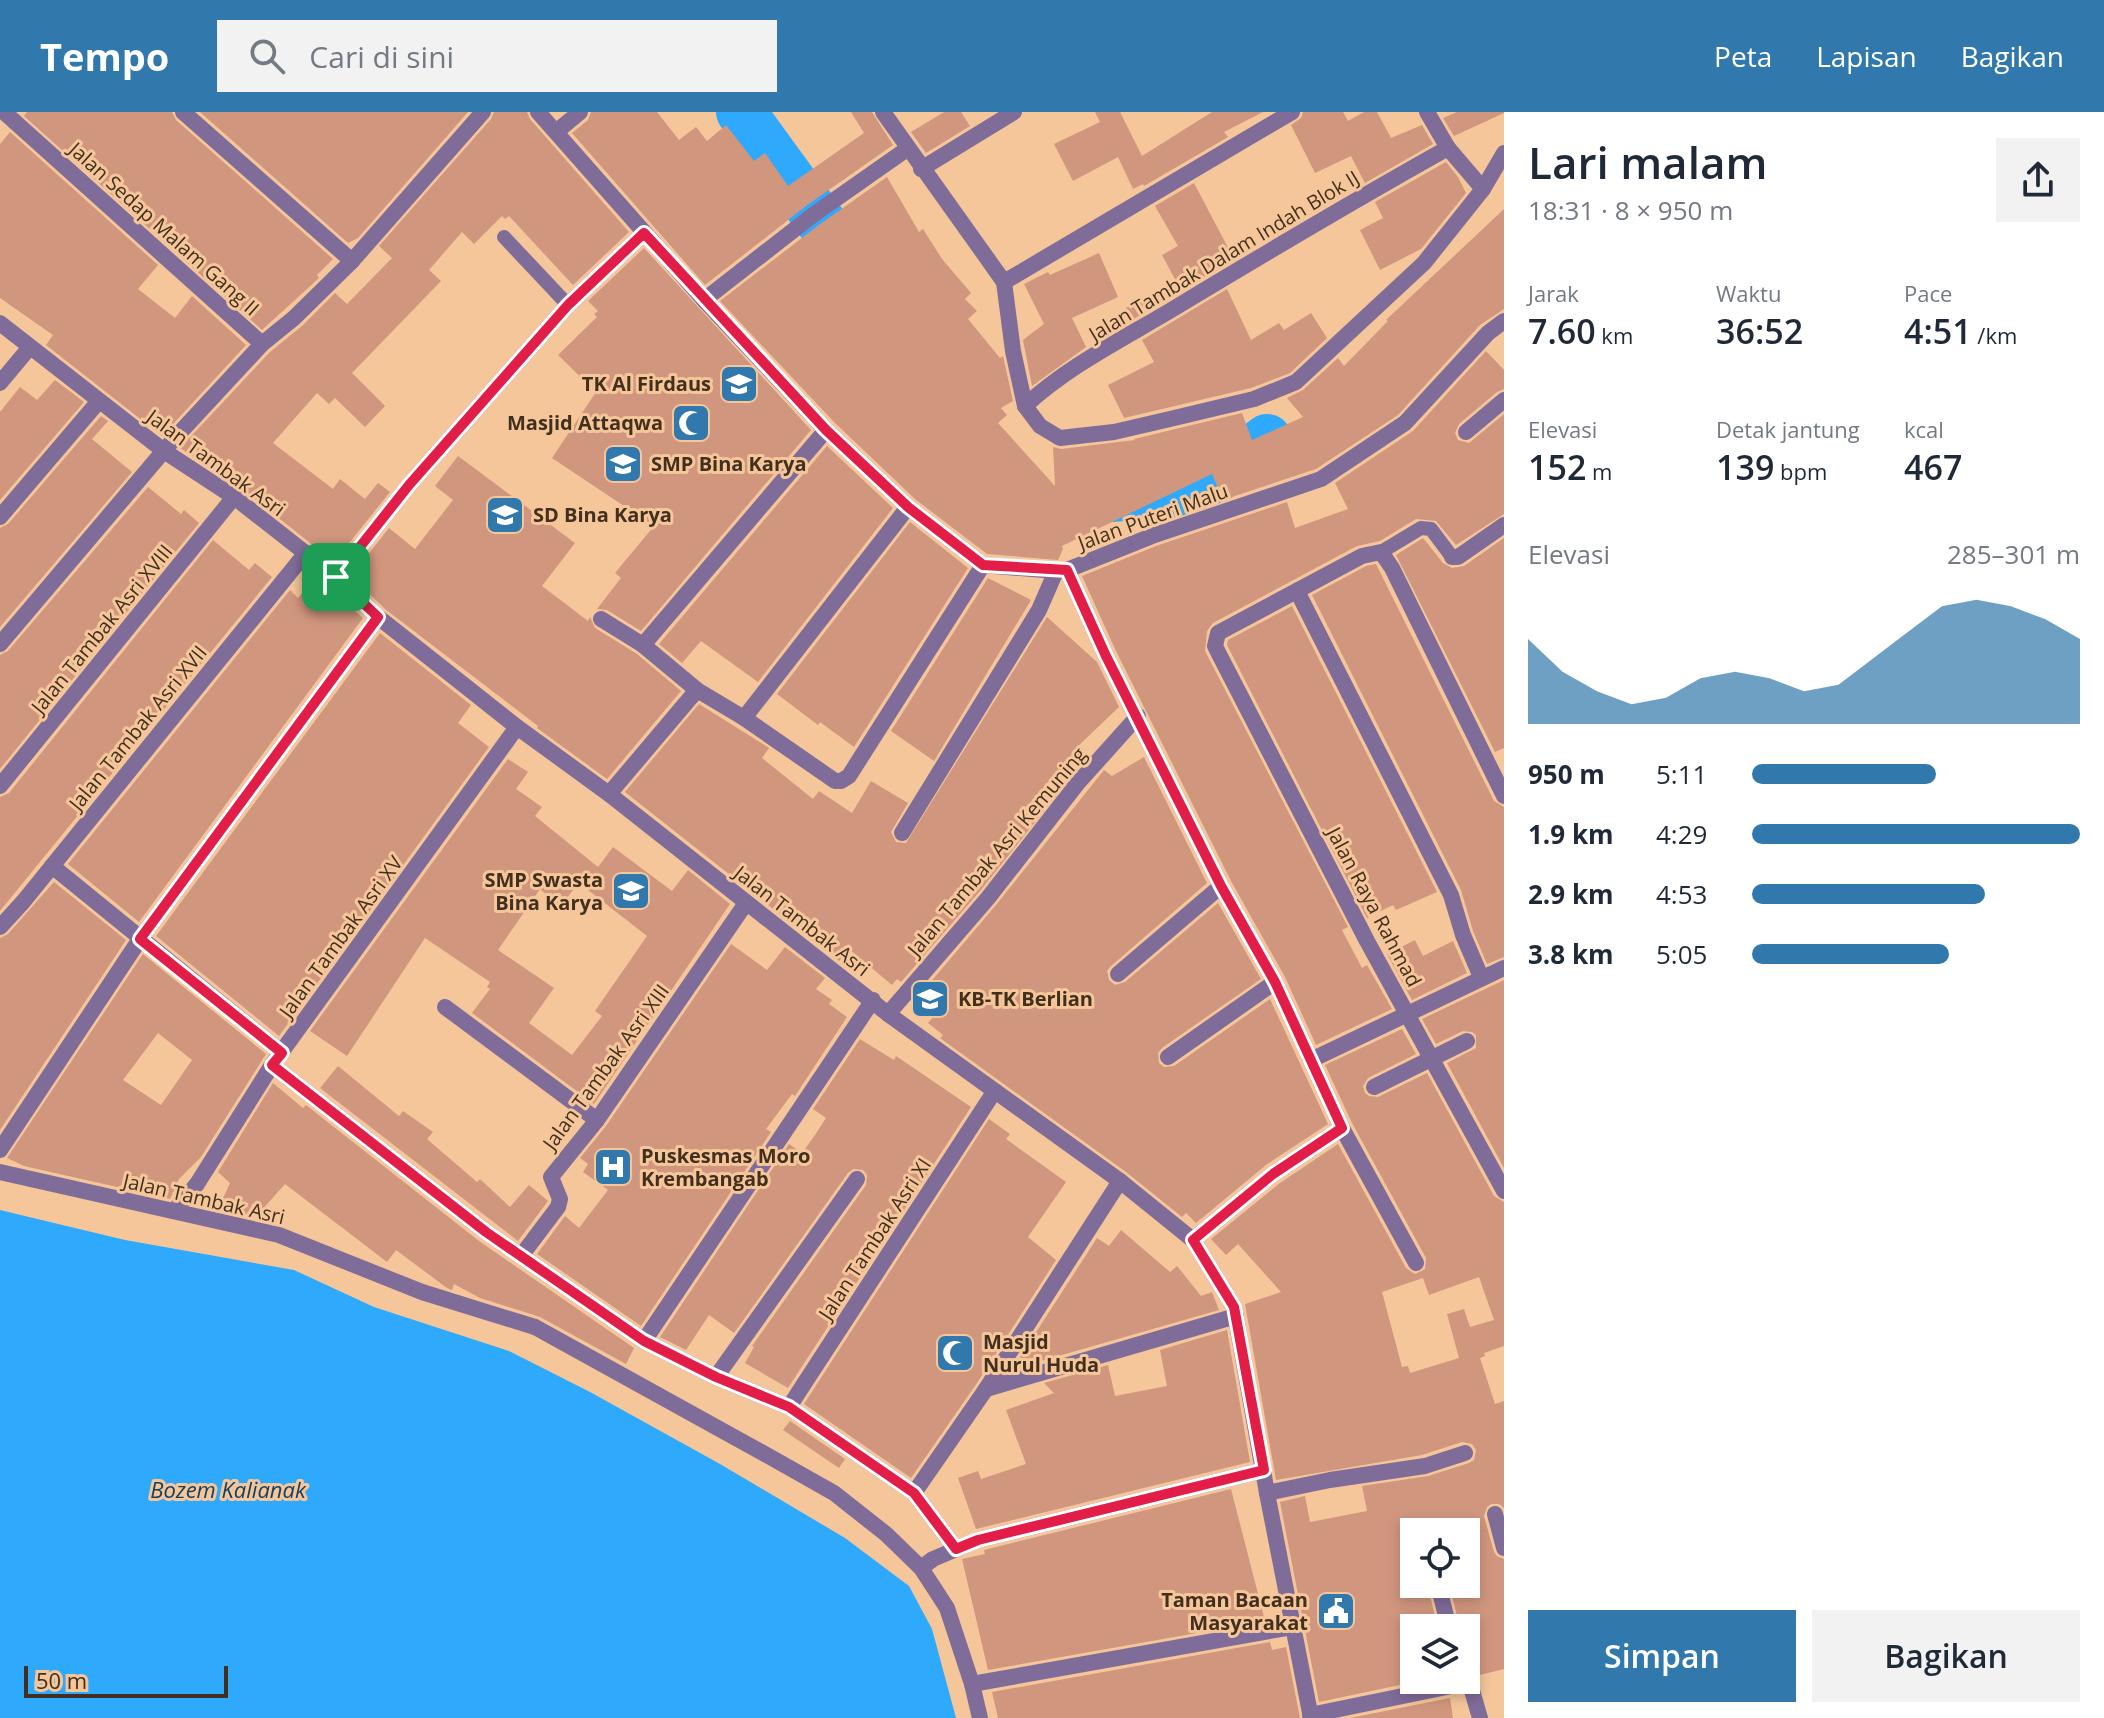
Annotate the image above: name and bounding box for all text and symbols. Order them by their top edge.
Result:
search box [217,20,777,92]
text: Tempo [40,30,169,82]
icon: search [245,34,289,78]
text: Cari di sini [309,36,454,77]
text: Peta [1714,37,1772,75]
text: Lapisan [1816,37,1917,75]
text: Bagikan [1961,37,2064,75]
text: Lari malam [1528,132,1767,192]
street label: Jalan Sedap Malam Gang II [62,135,265,321]
button: share [1996,138,2080,222]
street label: Jalan Tambak Dalam Indah Blok IJ [1082,164,1364,348]
text: 18:31 · 8 × 950 m [1528,192,1733,228]
text: Jarak [1528,278,1579,308]
text: Waktu [1716,278,1781,308]
text: Pace [1904,278,1952,308]
text: 7.60 [1528,308,1596,354]
text: 36:52 [1716,308,1803,354]
text: 4:51 [1904,308,1972,354]
text: km [1596,320,1633,350]
text: /km [1972,320,2017,350]
school or university icon: TK Al Firdaus [718,363,760,405]
place label: TK Al Firdaus [582,370,711,397]
street label: Jalan Tambak Asri [140,402,291,522]
mosque icon: Masjid Attaqwa [670,402,712,444]
place label: Masjid Attaqwa [507,409,663,436]
text: Elevasi [1528,414,1597,444]
text: Detak jantung [1716,414,1860,444]
text: kcal [1904,414,1944,444]
school or university icon: SMP Bina Karya [602,443,644,485]
text: 152 [1528,444,1586,490]
text: 139 [1716,444,1774,490]
text: 467 [1904,444,1962,490]
place label: SMP Bina Karya [651,450,807,477]
text: m [1586,456,1612,486]
text: bpm [1774,456,1827,486]
street label: Jalan Puteri Malu [1072,477,1231,557]
school or university icon: SD Bina Karya [484,494,526,536]
place label: SD Bina Karya [533,501,672,528]
text: Elevasi [1528,536,1610,572]
text: 285–301 m [1947,536,2080,572]
street label: Jalan Tambak Asri XVIII [24,538,178,721]
pin [302,543,370,611]
icon: arrive [314,555,358,599]
street label: Jalan Tambak Asri XVII [61,640,213,817]
street label: Jalan Tambak Asri Kemuning [900,741,1092,963]
text: 950 m [1528,756,1605,792]
text: 5:11 [1656,756,1707,792]
text: 1.9 km [1528,816,1614,852]
text: 4:29 [1656,816,1707,852]
street label: Jalan Raya Rahmad [1320,820,1428,991]
street label: Jalan Tambak Asri XV [272,850,409,1025]
street label: Jalan Tambak Asri [727,858,876,982]
place label: SMP Swasta Bina Karya [484,866,603,916]
school or university icon: SMP Swasta Bina Karya [610,870,652,912]
text: 2.9 km [1528,876,1614,912]
text: 4:53 [1656,876,1707,912]
text: 3.8 km [1528,936,1614,972]
text: 5:05 [1656,936,1707,972]
street label: Jalan Tambak Asri XIII [535,978,675,1157]
school or university icon: KB-TK Berlian [909,978,951,1020]
place label: KB-TK Berlian [958,985,1093,1012]
place label: Puskesmas Moro Krembangab [641,1142,810,1192]
hospital icon: Puskesmas Moro Krembangab [592,1146,634,1188]
street label: Jalan Tambak Asri XI [811,1153,937,1326]
street label: Jalan Tambak Asri [119,1166,288,1230]
place label: Masjid Nurul Huda [983,1328,1099,1378]
mosque icon: Masjid Nurul Huda [934,1332,976,1374]
water label: Bozem Kalianak [150,1474,307,1504]
map controls [1400,1518,1480,1694]
button: locate [1400,1518,1480,1598]
place label: Taman Bacaan Masyarakat [1161,1586,1308,1636]
public building icon: Taman Bacaan Masyarakat [1315,1590,1357,1632]
button: Simpan [1528,1610,1796,1702]
button: Bagikan [1812,1610,2080,1702]
button: layers [1400,1614,1480,1694]
scale bar [24,1662,228,1698]
text: 50 m [36,1665,87,1695]

